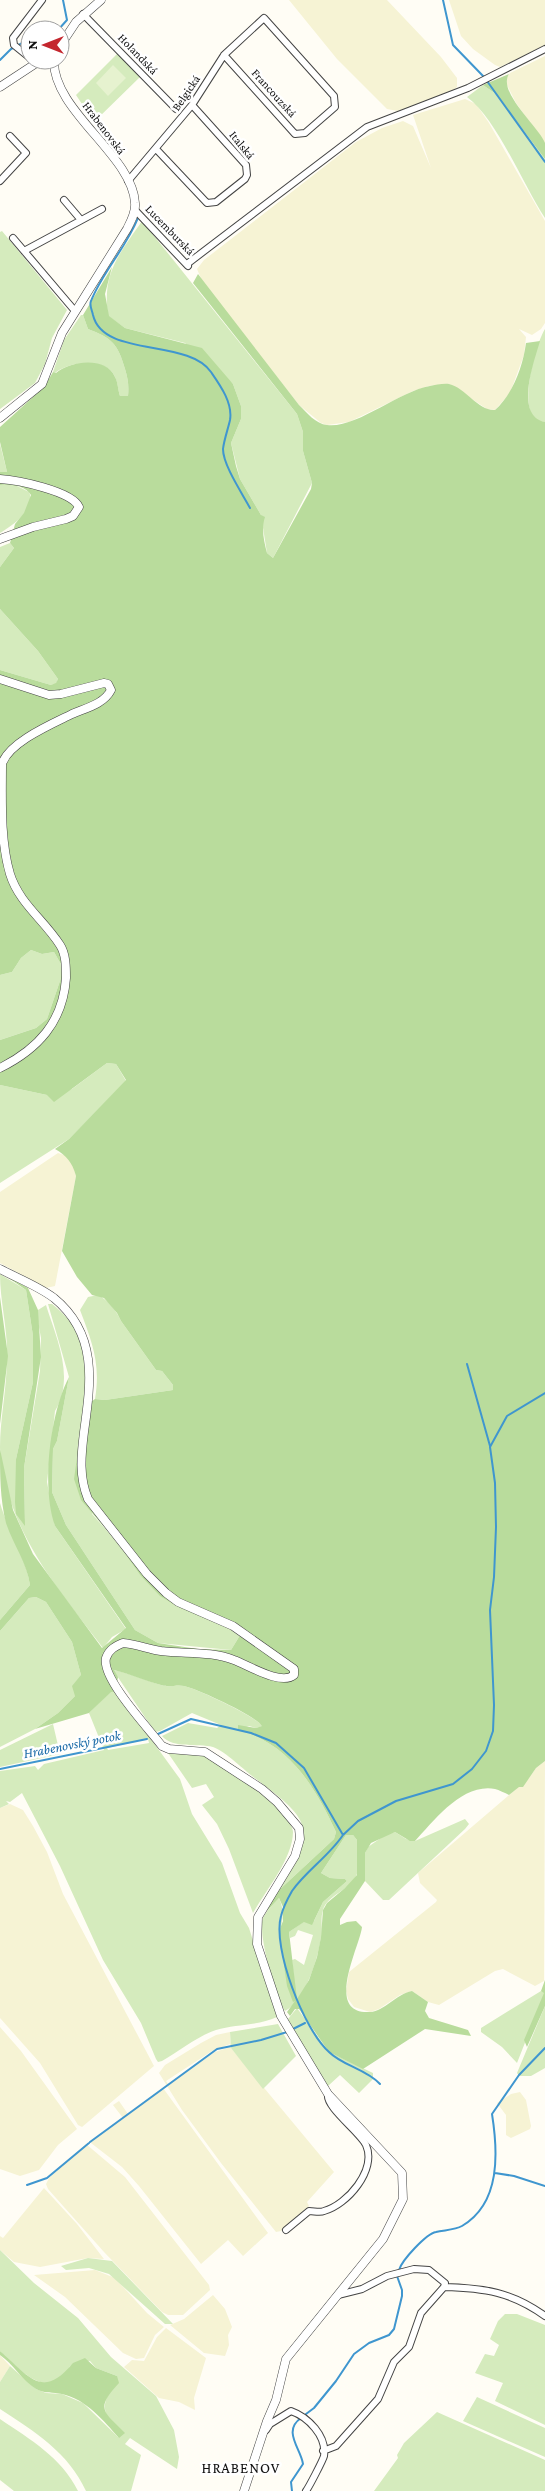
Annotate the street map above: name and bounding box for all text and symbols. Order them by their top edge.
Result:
north arrow [20,20,70,70]
street label: Holandská [115,31,161,78]
text: N [24,40,40,50]
street label: Francouzská [249,66,300,120]
street label: Belgická [169,72,203,114]
street label: Hrabenovská [80,99,129,158]
street label: Italská [226,128,258,162]
street label: Lucemburská [142,202,198,258]
water label: Hrabenovský potok [22,1727,123,1761]
district label: HRABENOV [202,2460,280,2476]

